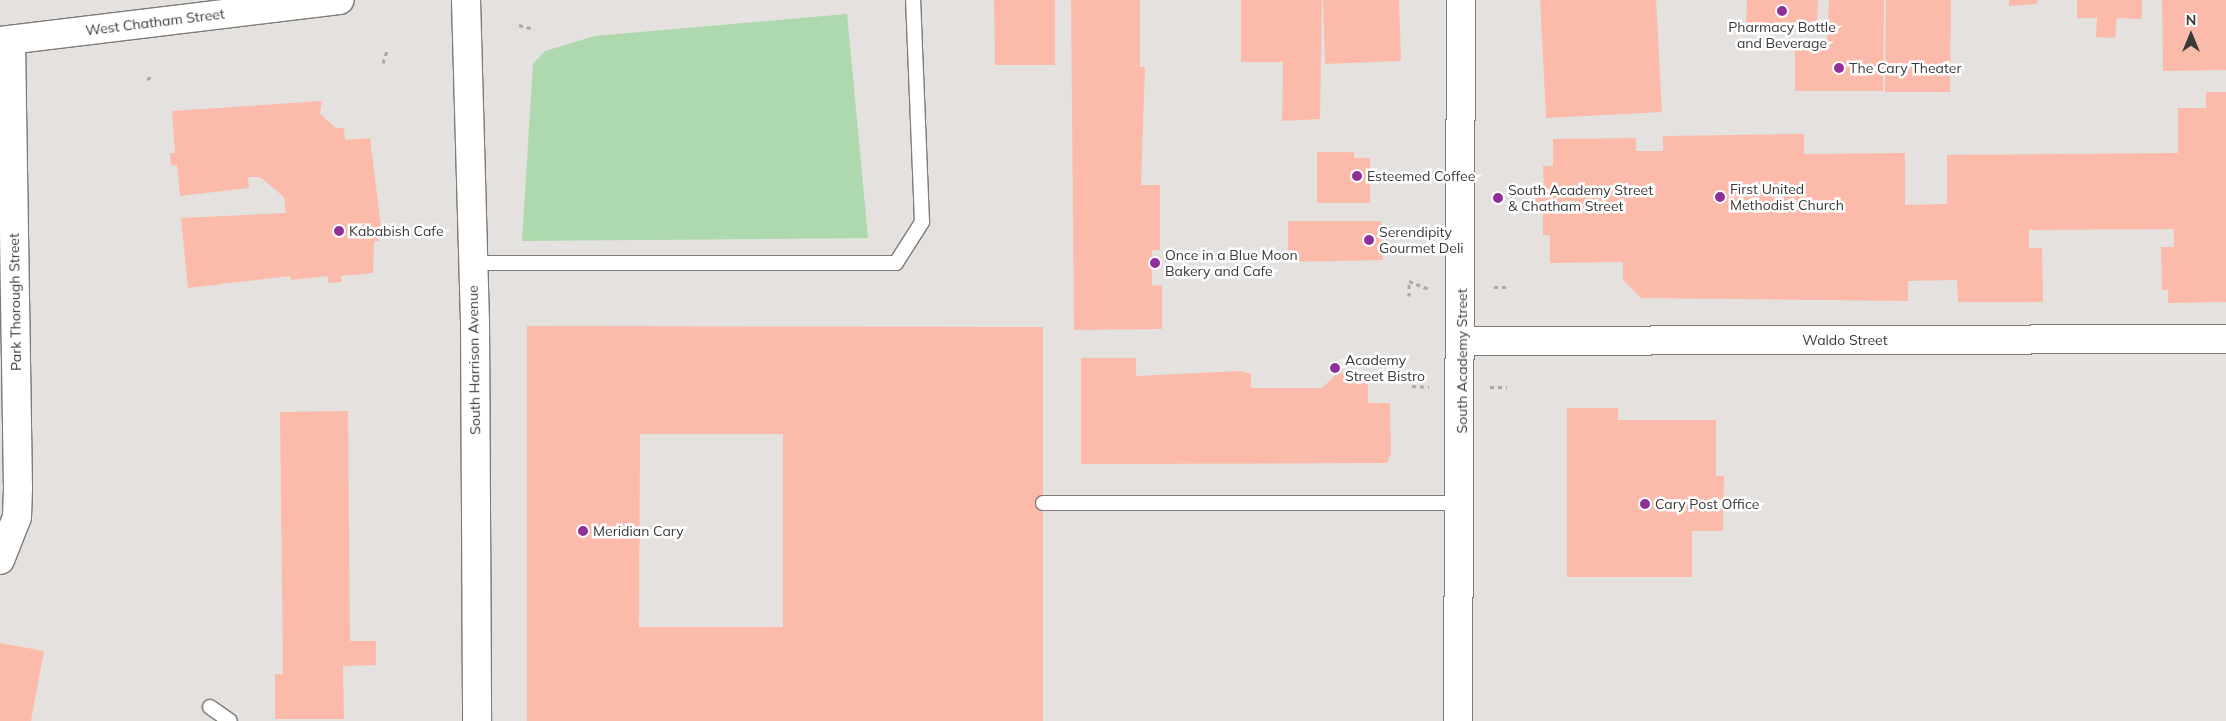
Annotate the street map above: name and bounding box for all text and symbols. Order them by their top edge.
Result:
street label: West Chatham Street [84,5,226,39]
marker: Pharmacy Bottle and Beverage [1776,5,1788,17]
north arrow [2166,10,2216,60]
text: N [2186,11,2196,29]
place label: Pharmacy Bottle and Beverage [1728,19,1836,52]
place label: The Cary Theater [1849,60,1961,76]
marker: The Cary Theater [1833,62,1845,74]
place label: Esteemed Coffee [1367,168,1475,184]
marker: Esteemed Coffee [1351,170,1363,182]
place label: First United Methodist Church [1730,181,1844,213]
place label: South Academy Street & Chatham Street [1508,182,1653,214]
marker: First United Methodist Church [1714,191,1726,203]
marker: South Academy Street & Chatham Street [1492,192,1504,204]
place label: Kababish Cafe [349,223,444,239]
place label: Serendipity Gourmet Deli [1379,224,1464,256]
marker: Kababish Cafe [333,225,345,237]
street label: Park Thorough Street [5,233,25,371]
marker: Serendipity Gourmet Deli [1363,234,1375,246]
place label: Once in a Blue Moon Bakery and Cafe [1165,247,1298,280]
marker: Once in a Blue Moon Bakery and Cafe [1149,257,1161,269]
street label: South Harrison Avenue [464,285,484,435]
street label: South Academy Street [1454,288,1470,434]
street label: Waldo Street [1802,332,1888,348]
place label: Academy Street Bistro [1345,352,1425,384]
marker: Academy Street Bistro [1329,362,1341,374]
place label: Cary Post Office [1655,496,1759,512]
marker: Cary Post Office [1639,498,1651,510]
place label: Meridian Cary [593,523,684,539]
marker: Meridian Cary [577,525,589,537]

